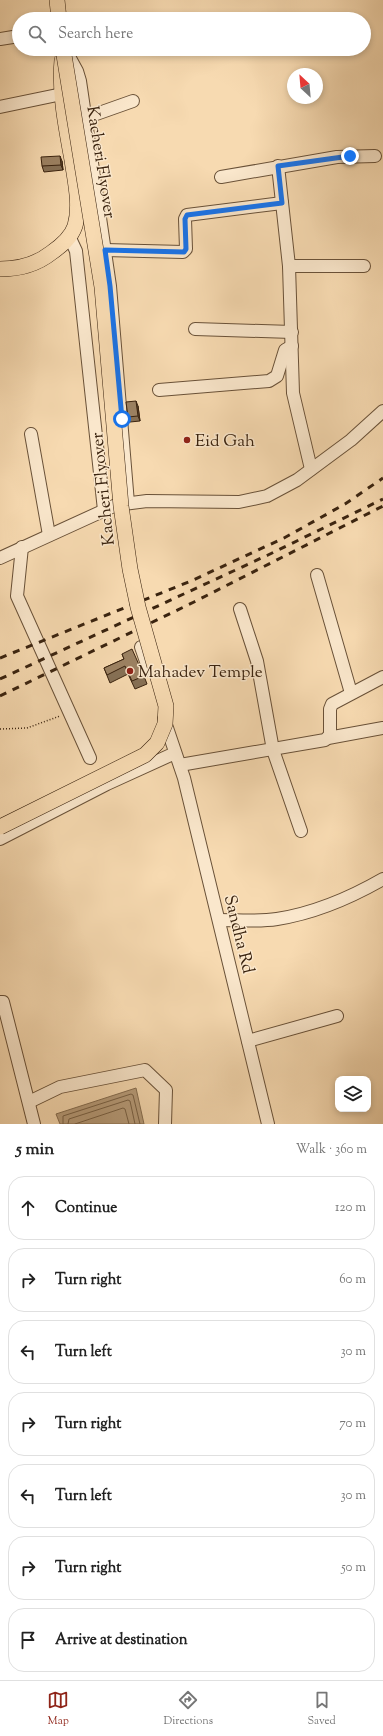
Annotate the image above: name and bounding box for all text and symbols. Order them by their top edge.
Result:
search box [12,12,371,56]
icon: search [26,23,48,45]
text: Search here [58,24,133,45]
north arrow [287,68,323,104]
street label: Kacheri Flyover [79,104,121,221]
route end [341,147,359,165]
route start [113,410,131,428]
street label: Kacheri Flyover [86,430,122,547]
place label: Eid Gah [195,430,255,454]
marker: Eid Gah [182,435,192,445]
place label: Mahadev Temple [138,661,263,685]
marker: Mahadev Temple [125,666,135,676]
street label: Sandha Rd [217,893,259,977]
map controls [335,1076,371,1112]
button: layers [335,1076,371,1112]
text: 5 min [16,1138,54,1162]
text: Walk · 360 m [296,1141,367,1159]
icon: ahead [17,1197,39,1219]
text: Continue [55,1198,117,1219]
text: 120 m [335,1199,366,1217]
icon: right [17,1269,39,1291]
text: Turn right [55,1270,121,1291]
text: 60 m [339,1271,366,1289]
icon: left [17,1341,39,1363]
text: Turn left [55,1342,112,1363]
text: 30 m [340,1343,366,1361]
icon: right [17,1413,39,1435]
text: Turn right [55,1414,121,1435]
text: 70 m [339,1415,366,1433]
icon: left [17,1485,39,1507]
text: Turn left [55,1486,112,1507]
text: 30 m [340,1487,366,1505]
icon: right [17,1557,39,1579]
text: Turn right [55,1558,121,1579]
text: 50 m [341,1559,366,1577]
icon: arrive [17,1629,39,1651]
text: Arrive at destination [55,1630,188,1651]
tab: Map [47,1689,69,1729]
tab: Directions [164,1689,213,1729]
tab: Saved [308,1689,336,1729]

